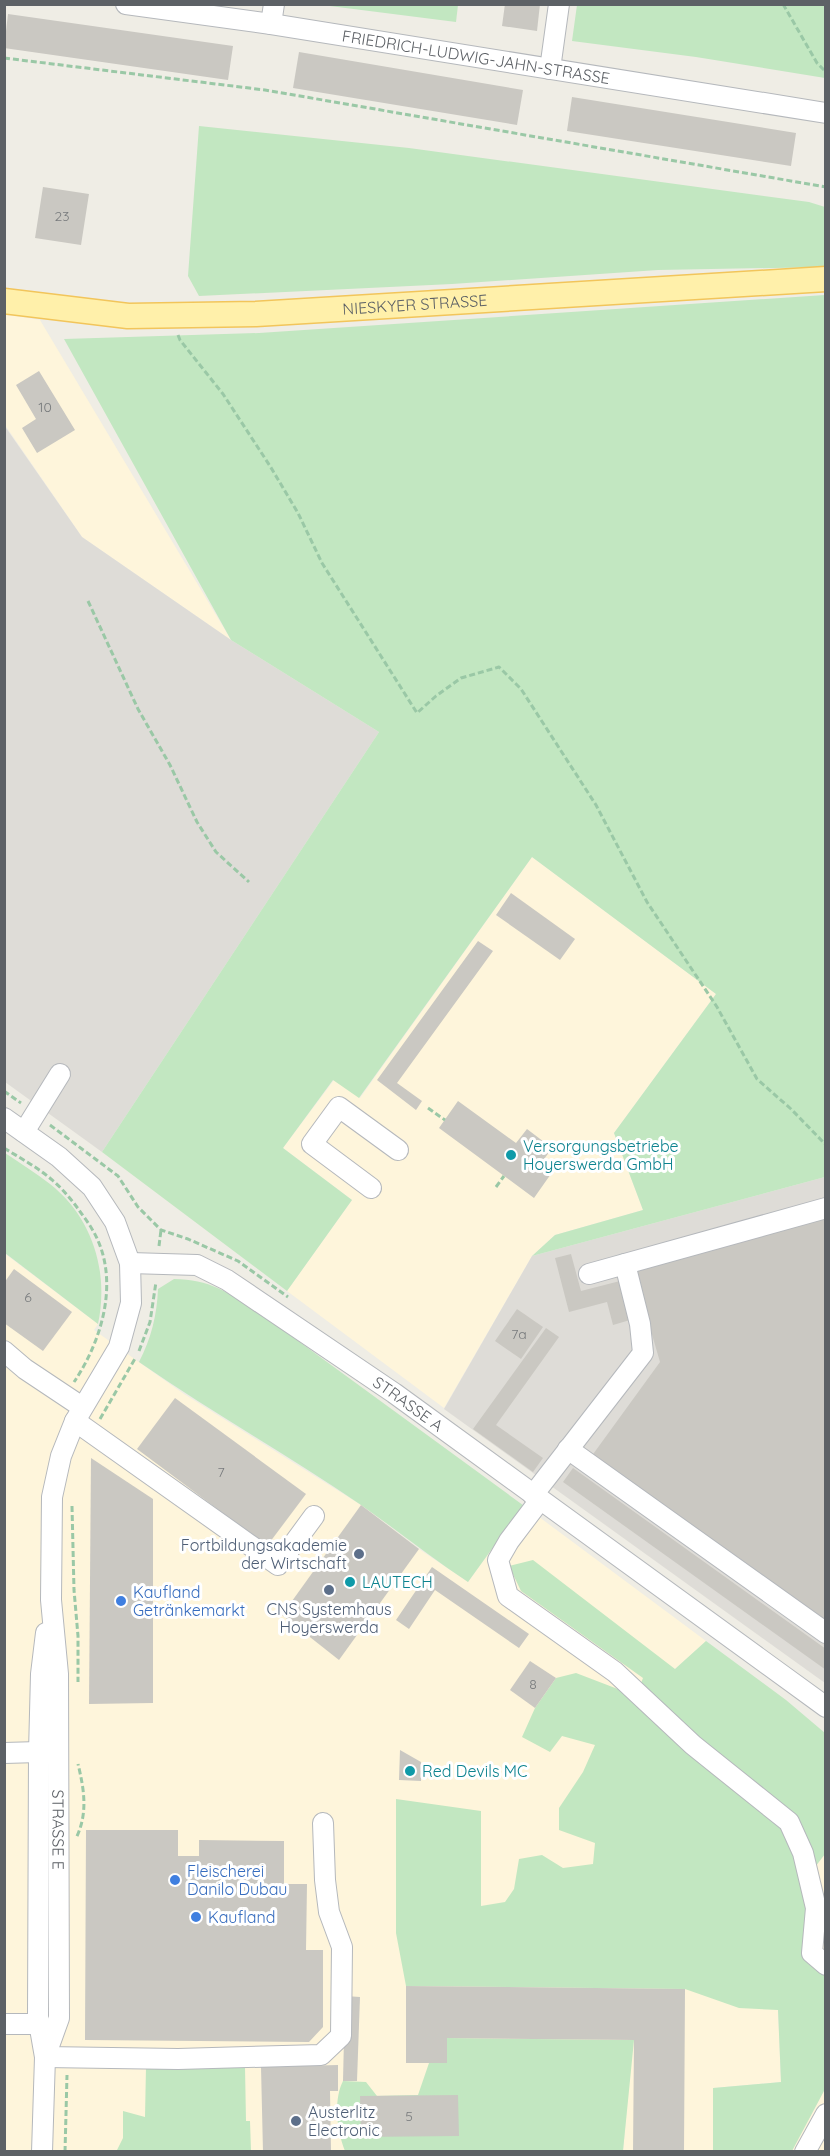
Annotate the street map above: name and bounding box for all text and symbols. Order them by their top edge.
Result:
street label: FRIEDRICH-LUDWIG-JAHN-STRASSE [341,26,611,88]
house number: 23 [54,207,70,225]
street label: NIESKYER STRASSE [342,290,488,319]
house number: 10 [38,398,52,416]
place label: Versorgungsbetriebe Hoyerswerda GmbH [523,1136,679,1174]
marker: Versorgungsbetriebe Hoyerswerda GmbH [504,1148,518,1162]
house number: 6 [24,1288,32,1306]
house number: 7a [511,1325,527,1343]
street label: STRASSE A [369,1372,447,1436]
house number: 7 [217,1463,225,1481]
place label: Fortbildungsakademie der Wirtschaft [181,1535,347,1573]
marker: Fortbildungsakademie der Wirtschaft [352,1547,366,1561]
place label: LAUTECH [362,1572,433,1592]
marker: LAUTECH [343,1575,357,1589]
place label: Kaufland Getränkemarkt [133,1582,245,1620]
marker: CNS Systemhaus Hoyerswerda [322,1583,336,1597]
marker: Kaufland Getränkemarkt [114,1594,128,1608]
place label: CNS Systemhaus Hoyerswerda [266,1599,392,1637]
house number: 8 [529,1675,537,1693]
place label: Red Devils MC [422,1761,527,1781]
marker: Red Devils MC [403,1764,417,1778]
street label: STRASSE E [48,1790,69,1870]
place label: Fleischerei Danilo Dubau [187,1861,287,1899]
marker: Fleischerei Danilo Dubau [168,1873,182,1887]
place label: Kaufland [208,1907,276,1927]
marker: Kaufland [189,1910,203,1924]
place label: Austerlitz Electronic [308,2102,380,2140]
house number: 5 [405,2107,413,2125]
marker: Austerlitz Electronic [289,2114,303,2128]

